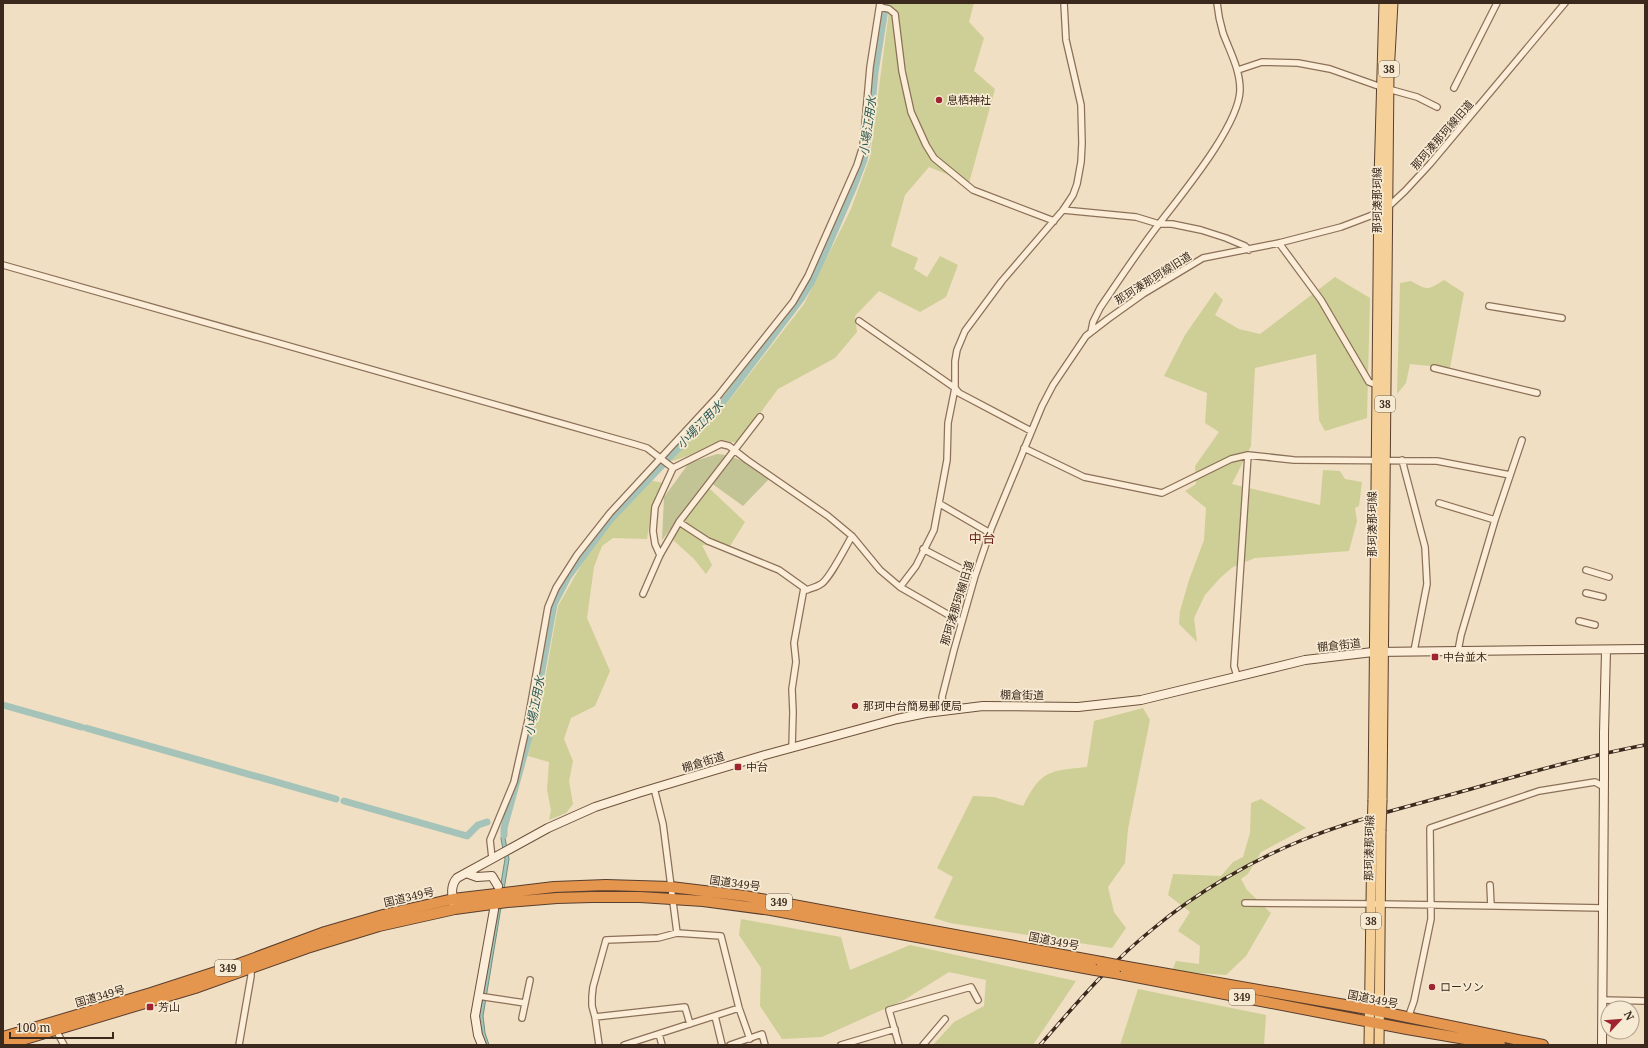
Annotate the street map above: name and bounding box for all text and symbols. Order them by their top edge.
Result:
road number: 38 [1379,61,1399,77]
place label: 息栖神社 [947,92,991,107]
water label: 小場江用水 [855,93,880,157]
marker: 息栖神社 [934,95,944,105]
street label: 那珂湊那珂線旧道 [1407,97,1476,173]
street label: 那珂湊那珂線 [1369,167,1384,233]
street label: 那珂湊那珂線旧道 [1111,248,1194,307]
water label: 小場江用水 [673,396,728,452]
road number: 38 [1375,396,1395,412]
street label: 那珂湊那珂線 [1364,491,1379,557]
district label: 中台 [969,529,995,547]
street label: 那珂湊那珂線旧道 [936,559,977,647]
street label: 棚倉街道 [1316,635,1362,654]
place label: 中台並木 [1443,649,1487,664]
marker: 中台並木 [1430,652,1440,662]
water label: 小場江用水 [520,673,549,737]
street label: 棚倉街道 [1000,687,1044,702]
place label: 那珂中台簡易郵便局 [863,698,962,713]
marker: 那珂中台簡易郵便局 [850,701,860,711]
street label: 棚倉街道 [680,748,726,775]
place label: 中台 [746,759,768,774]
marker: 中台 [733,762,743,772]
street label: 那珂湊那珂線 [1360,815,1377,881]
street label: 国道349号 [709,871,762,894]
street label: 国道349号 [382,883,436,910]
road number: 349 [766,894,792,910]
road number: 38 [1361,913,1381,929]
street label: 国道349号 [1027,928,1081,953]
road number: 349 [215,960,241,976]
place label: ローソン [1440,979,1484,994]
street label: 国道349号 [73,981,127,1010]
marker: ローソン [1427,982,1437,992]
street label: 国道349号 [1346,986,1400,1011]
road number: 349 [1229,989,1255,1005]
place label: 芳山 [158,999,180,1014]
north arrow [1600,1000,1640,1040]
marker: 芳山 [145,1002,155,1012]
text: N [1621,1008,1638,1023]
scale bar [10,1014,113,1040]
text: 100 m [16,1019,51,1036]

